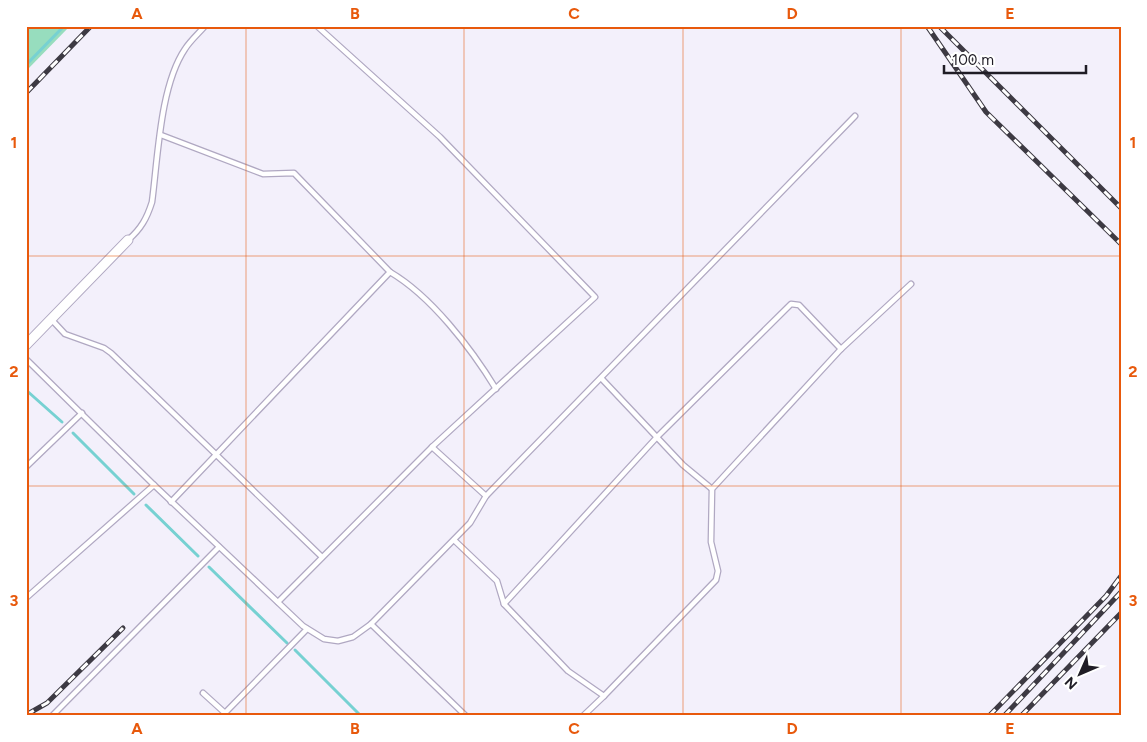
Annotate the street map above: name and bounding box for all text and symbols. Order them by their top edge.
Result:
text: A [131,4,143,23]
text: B [350,4,360,23]
text: C [568,4,580,23]
text: D [786,4,798,23]
text: E [1005,4,1015,23]
scale bar [944,42,1087,74]
text: 100 m [952,51,994,69]
text: 1 [11,133,17,152]
text: 1 [1130,133,1136,152]
text: 2 [9,362,19,381]
text: 2 [1128,362,1138,381]
text: 3 [10,591,19,610]
text: 3 [1129,591,1138,610]
north arrow [1054,650,1104,700]
text: N [1061,673,1081,693]
text: A [131,719,143,738]
text: B [350,719,360,738]
text: C [568,719,580,738]
text: D [786,719,798,738]
text: E [1005,719,1015,738]

